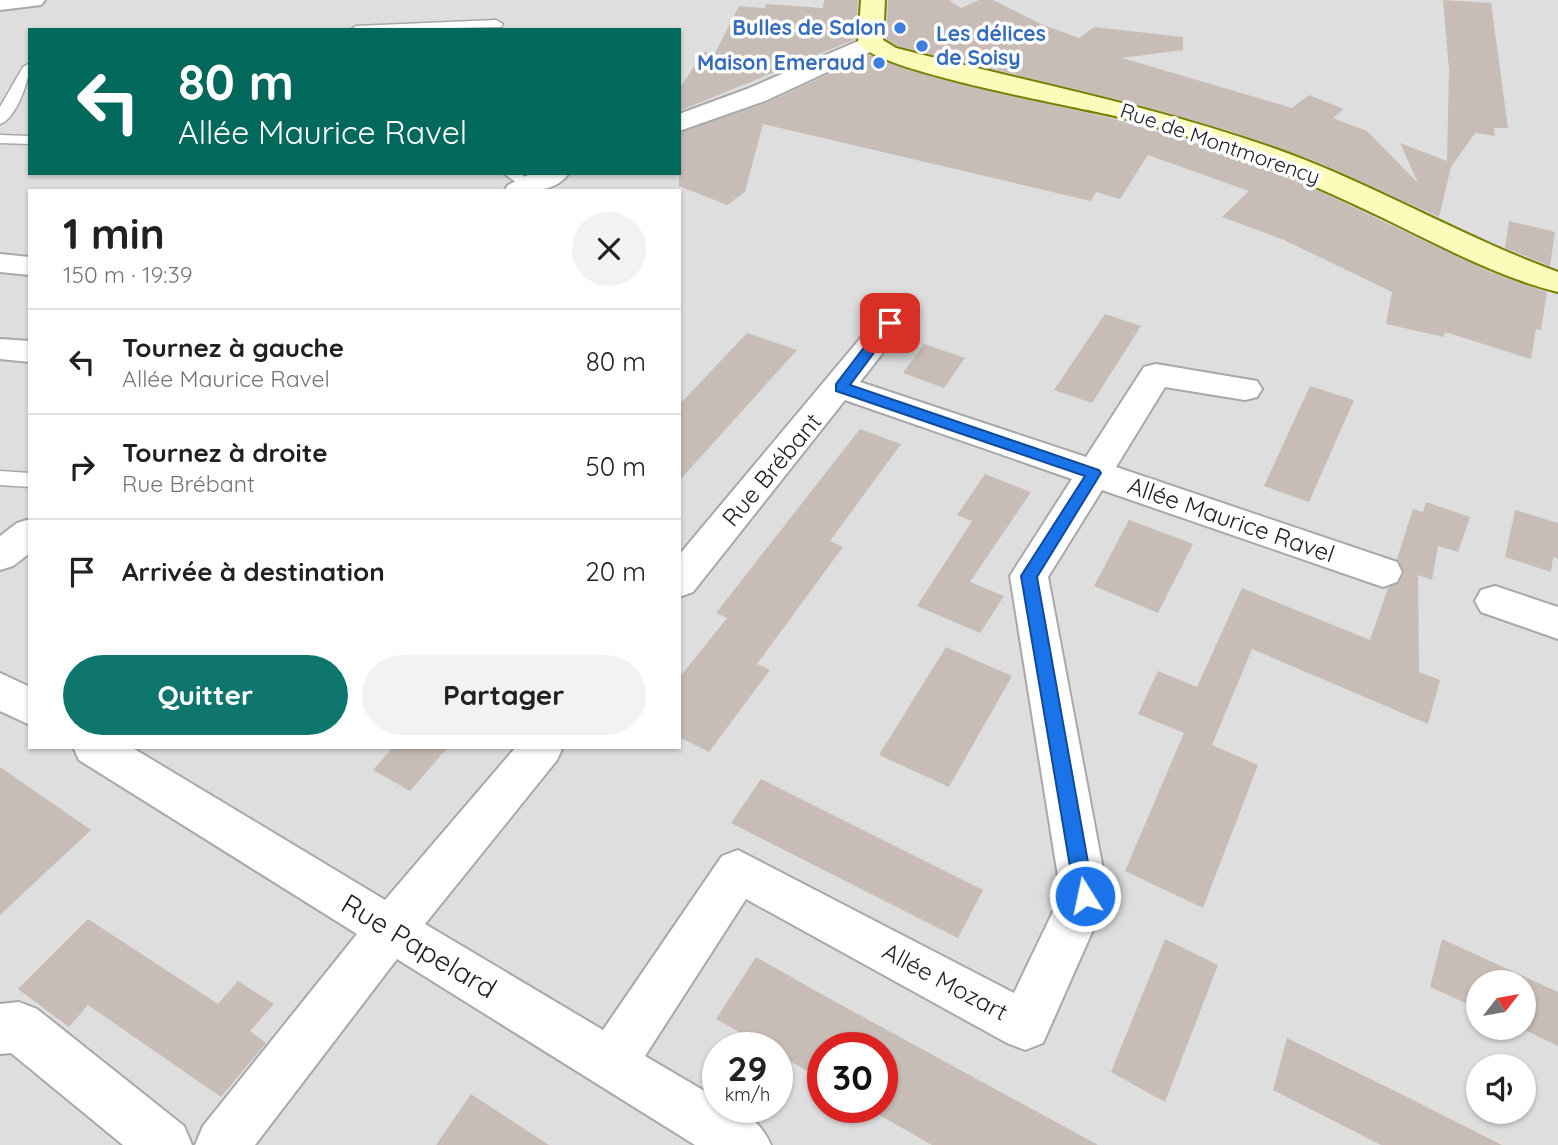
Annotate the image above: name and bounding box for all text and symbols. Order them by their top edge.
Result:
place label: Bulles de Salon [732,14,886,40]
marker: Bulles de Salon [892,20,908,36]
place label: Les délices de Soisy [936,20,1046,70]
marker: Les délices de Soisy [914,38,930,54]
place label: Maison Emeraud [697,49,865,75]
text: 80 m [178,51,294,112]
marker: Maison Emeraud [871,55,887,71]
icon: left [63,56,154,147]
street label: Rue de Montmorency [1117,97,1324,189]
text: Allée Maurice Ravel [178,112,467,152]
text: 1 min [63,207,165,260]
button: close [572,212,646,286]
text: 150 m · 19:39 [63,260,193,289]
pin [860,293,920,353]
icon: arrive [871,304,909,342]
text: Tournez à gauche [122,331,344,364]
icon: left [63,343,101,381]
text: 80 m [586,345,646,378]
text: Allée Maurice Ravel [122,364,330,393]
street label: Rue Brébant [715,407,827,532]
text: Tournez à droite [122,436,327,469]
icon: right [63,448,101,486]
text: 50 m [586,450,646,483]
text: Rue Brébant [122,469,255,498]
street label: Allée Maurice Ravel [1124,470,1339,569]
icon: arrive [63,553,101,591]
text: Arrivée à destination [122,555,385,588]
text: 20 m [585,555,646,588]
button: Quitter [63,655,348,735]
button: Partager [362,655,646,735]
position arrow [1048,859,1122,933]
street label: Rue Papelard [335,886,503,1006]
street label: Allée Mozart [878,936,1013,1027]
north arrow [1466,970,1536,1040]
map controls [1466,970,1536,1124]
speed limit sign: 30 [807,1032,898,1123]
text: 29 [728,1046,767,1090]
button: sound [1466,1054,1536,1124]
text: km/h [725,1083,770,1106]

